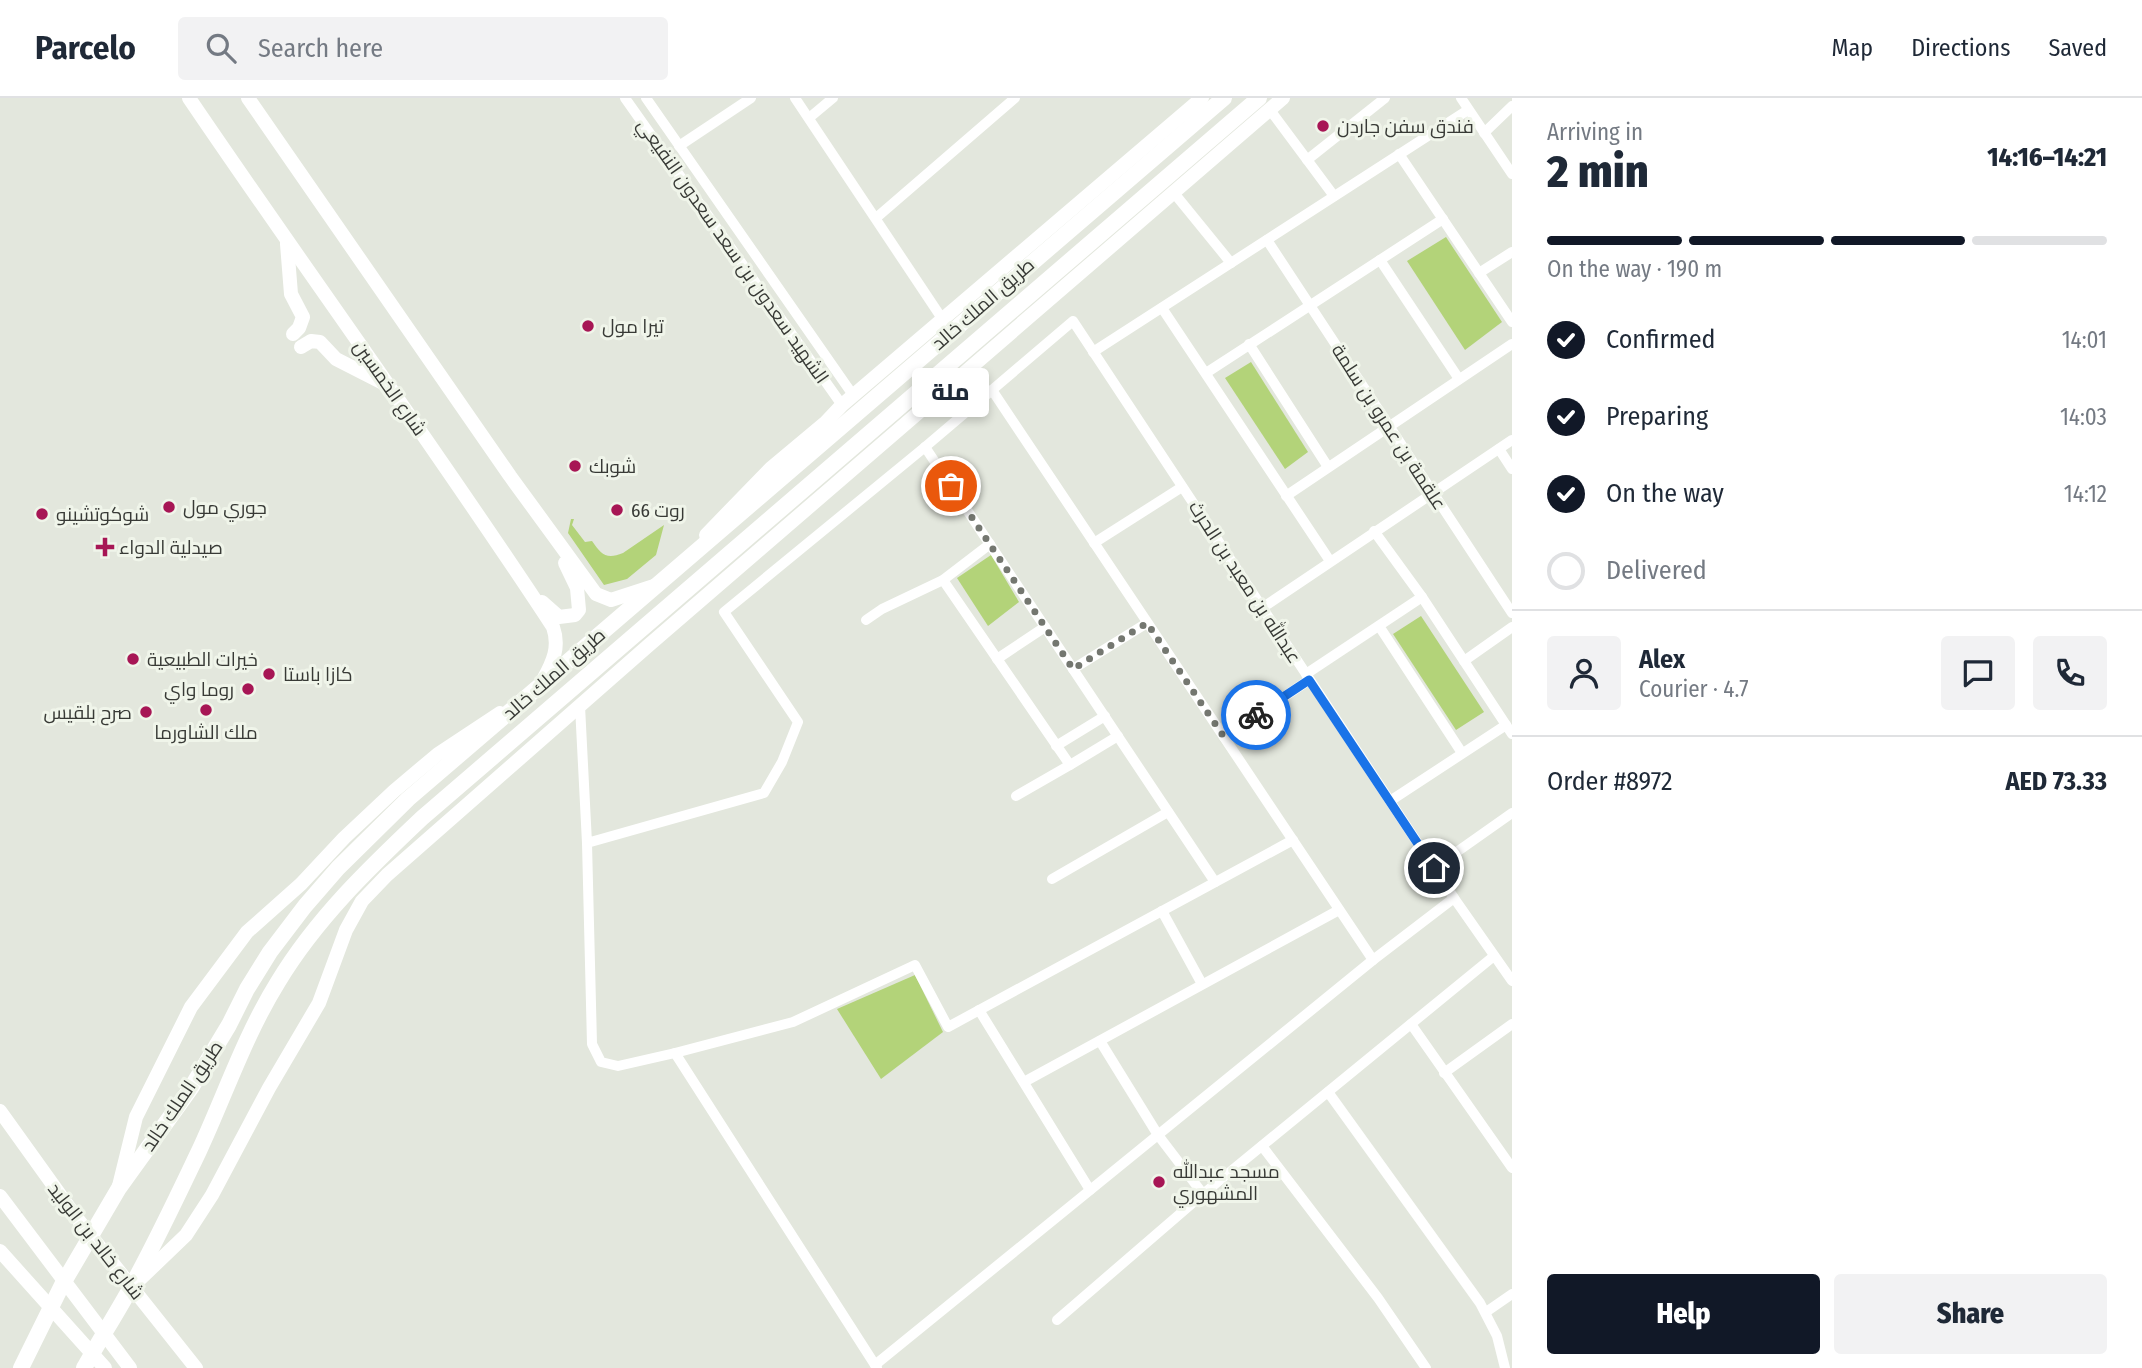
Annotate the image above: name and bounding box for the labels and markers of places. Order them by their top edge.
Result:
place label: فندق سفن جاردن [1337,115,1474,139]
marker: فندق سفن جاردن [1315,118,1331,134]
place label: تيرا مول [602,315,664,338]
marker: تيرا مول [580,318,596,334]
callout: ملة [912,367,990,416]
place label: شوبك [589,455,636,478]
pin [921,456,981,516]
marker: شوبك [567,458,583,474]
place label: جوري مول [183,496,267,522]
marker: جوري مول [161,499,177,515]
place label: روت 66 [631,499,685,522]
marker: روت 66 [609,502,625,518]
place label: شوكوتشينو [56,503,149,526]
marker: شوكوتشينو [34,506,50,522]
place label: صيدلية الدواء [119,536,223,559]
marker: صيدلية الدواء [97,539,113,555]
place label: خيرات الطبيعية [147,648,258,671]
marker: خيرات الطبيعية [125,651,141,667]
place label: كازا باستا [283,663,353,686]
marker: كازا باستا [261,666,277,682]
place label: روما واي [164,678,234,704]
marker: روما واي [240,681,256,697]
place label: صرح بلقيس [44,701,132,726]
marker: ملك الشاورما [198,702,214,718]
marker: صرح بلقيس [138,704,154,720]
place label: ملك الشاورما [154,721,258,744]
pin [1404,838,1464,898]
place label: مسجد عبدالله المشهوري [1173,1159,1280,1208]
marker: مسجد عبدالله المشهوري [1151,1174,1167,1190]

